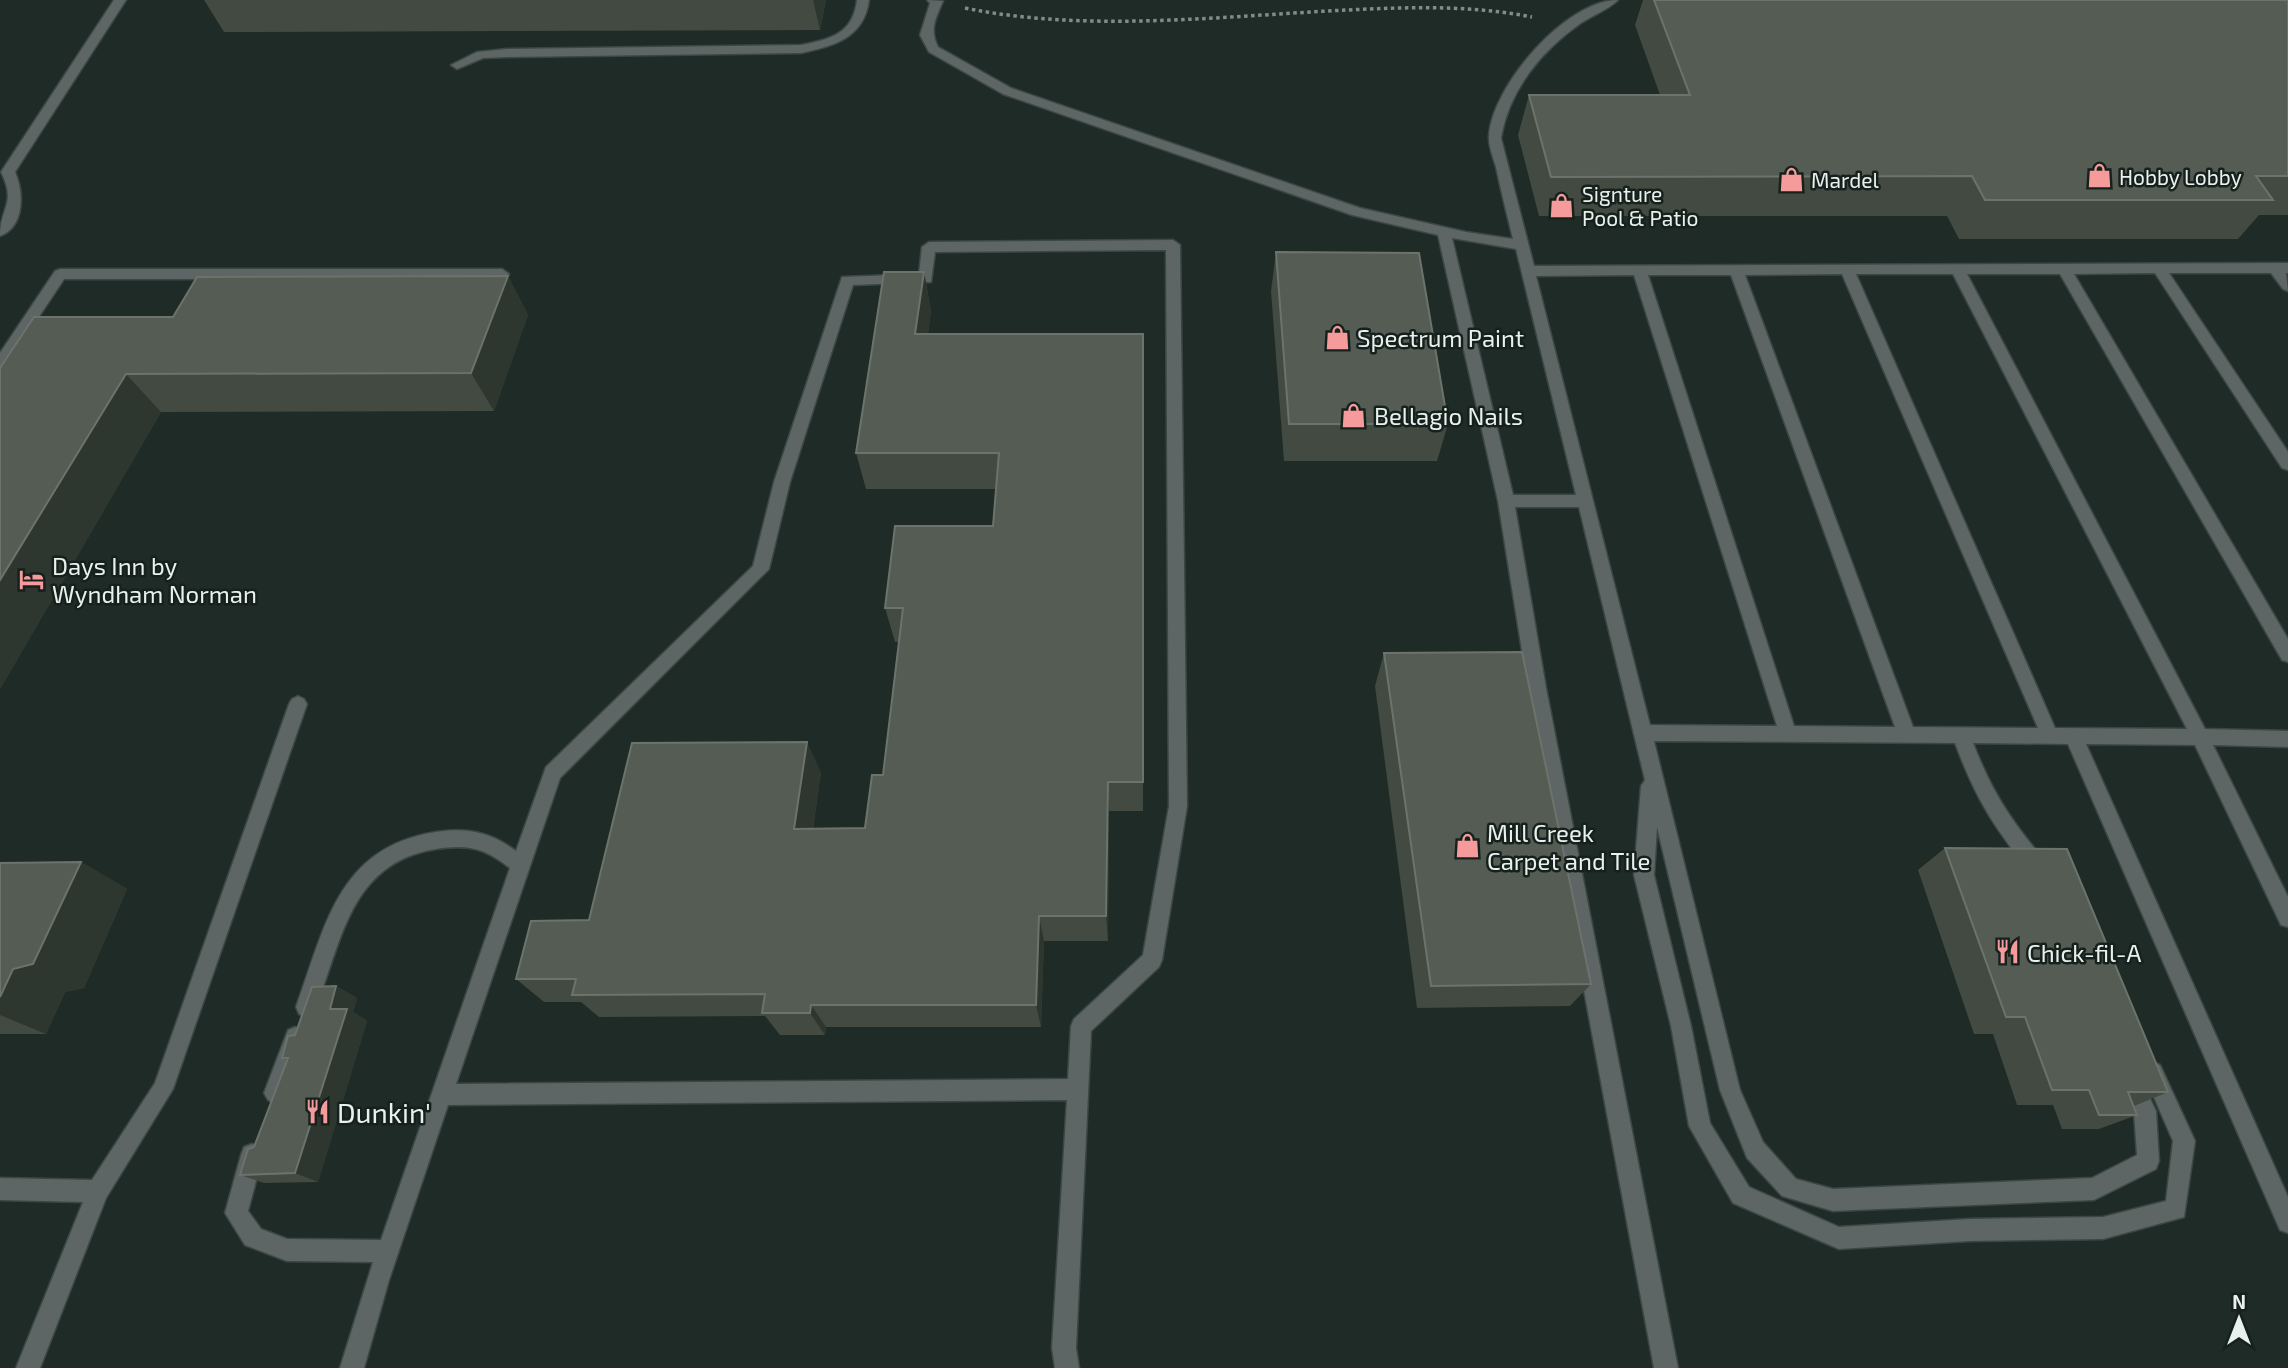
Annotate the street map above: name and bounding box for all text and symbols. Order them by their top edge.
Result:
shop icon: Hobby Lobby [2085,162,2113,190]
place label: Hobby Lobby [2119,164,2242,189]
shop icon: Mardel [1777,165,1805,193]
place label: Mardel [1811,167,1879,192]
place label: Signture Pool & Patio [1582,181,1698,230]
shop icon: Signture Pool & Patio [1548,191,1576,219]
shop icon: Spectrum Paint [1323,323,1351,351]
place label: Spectrum Paint [1357,323,1524,352]
shop icon: Bellagio Nails [1340,401,1368,429]
place label: Bellagio Nails [1374,401,1523,430]
place label: Days Inn by Wyndham Norman [52,551,257,608]
hotel icon: Days Inn by Wyndham Norman [18,565,46,593]
place label: Mill Creek Carpet and Tile [1487,818,1650,875]
shop icon: Mill Creek Carpet and Tile [1453,832,1481,860]
restaurant icon: Chick-fil-A [1993,938,2021,966]
place label: Chick-fil-A [2027,938,2142,967]
place label: Dunkin' [337,1095,431,1129]
restaurant icon: Dunkin' [303,1098,331,1126]
north arrow [2204,1284,2274,1354]
text: N [2232,1290,2246,1313]

